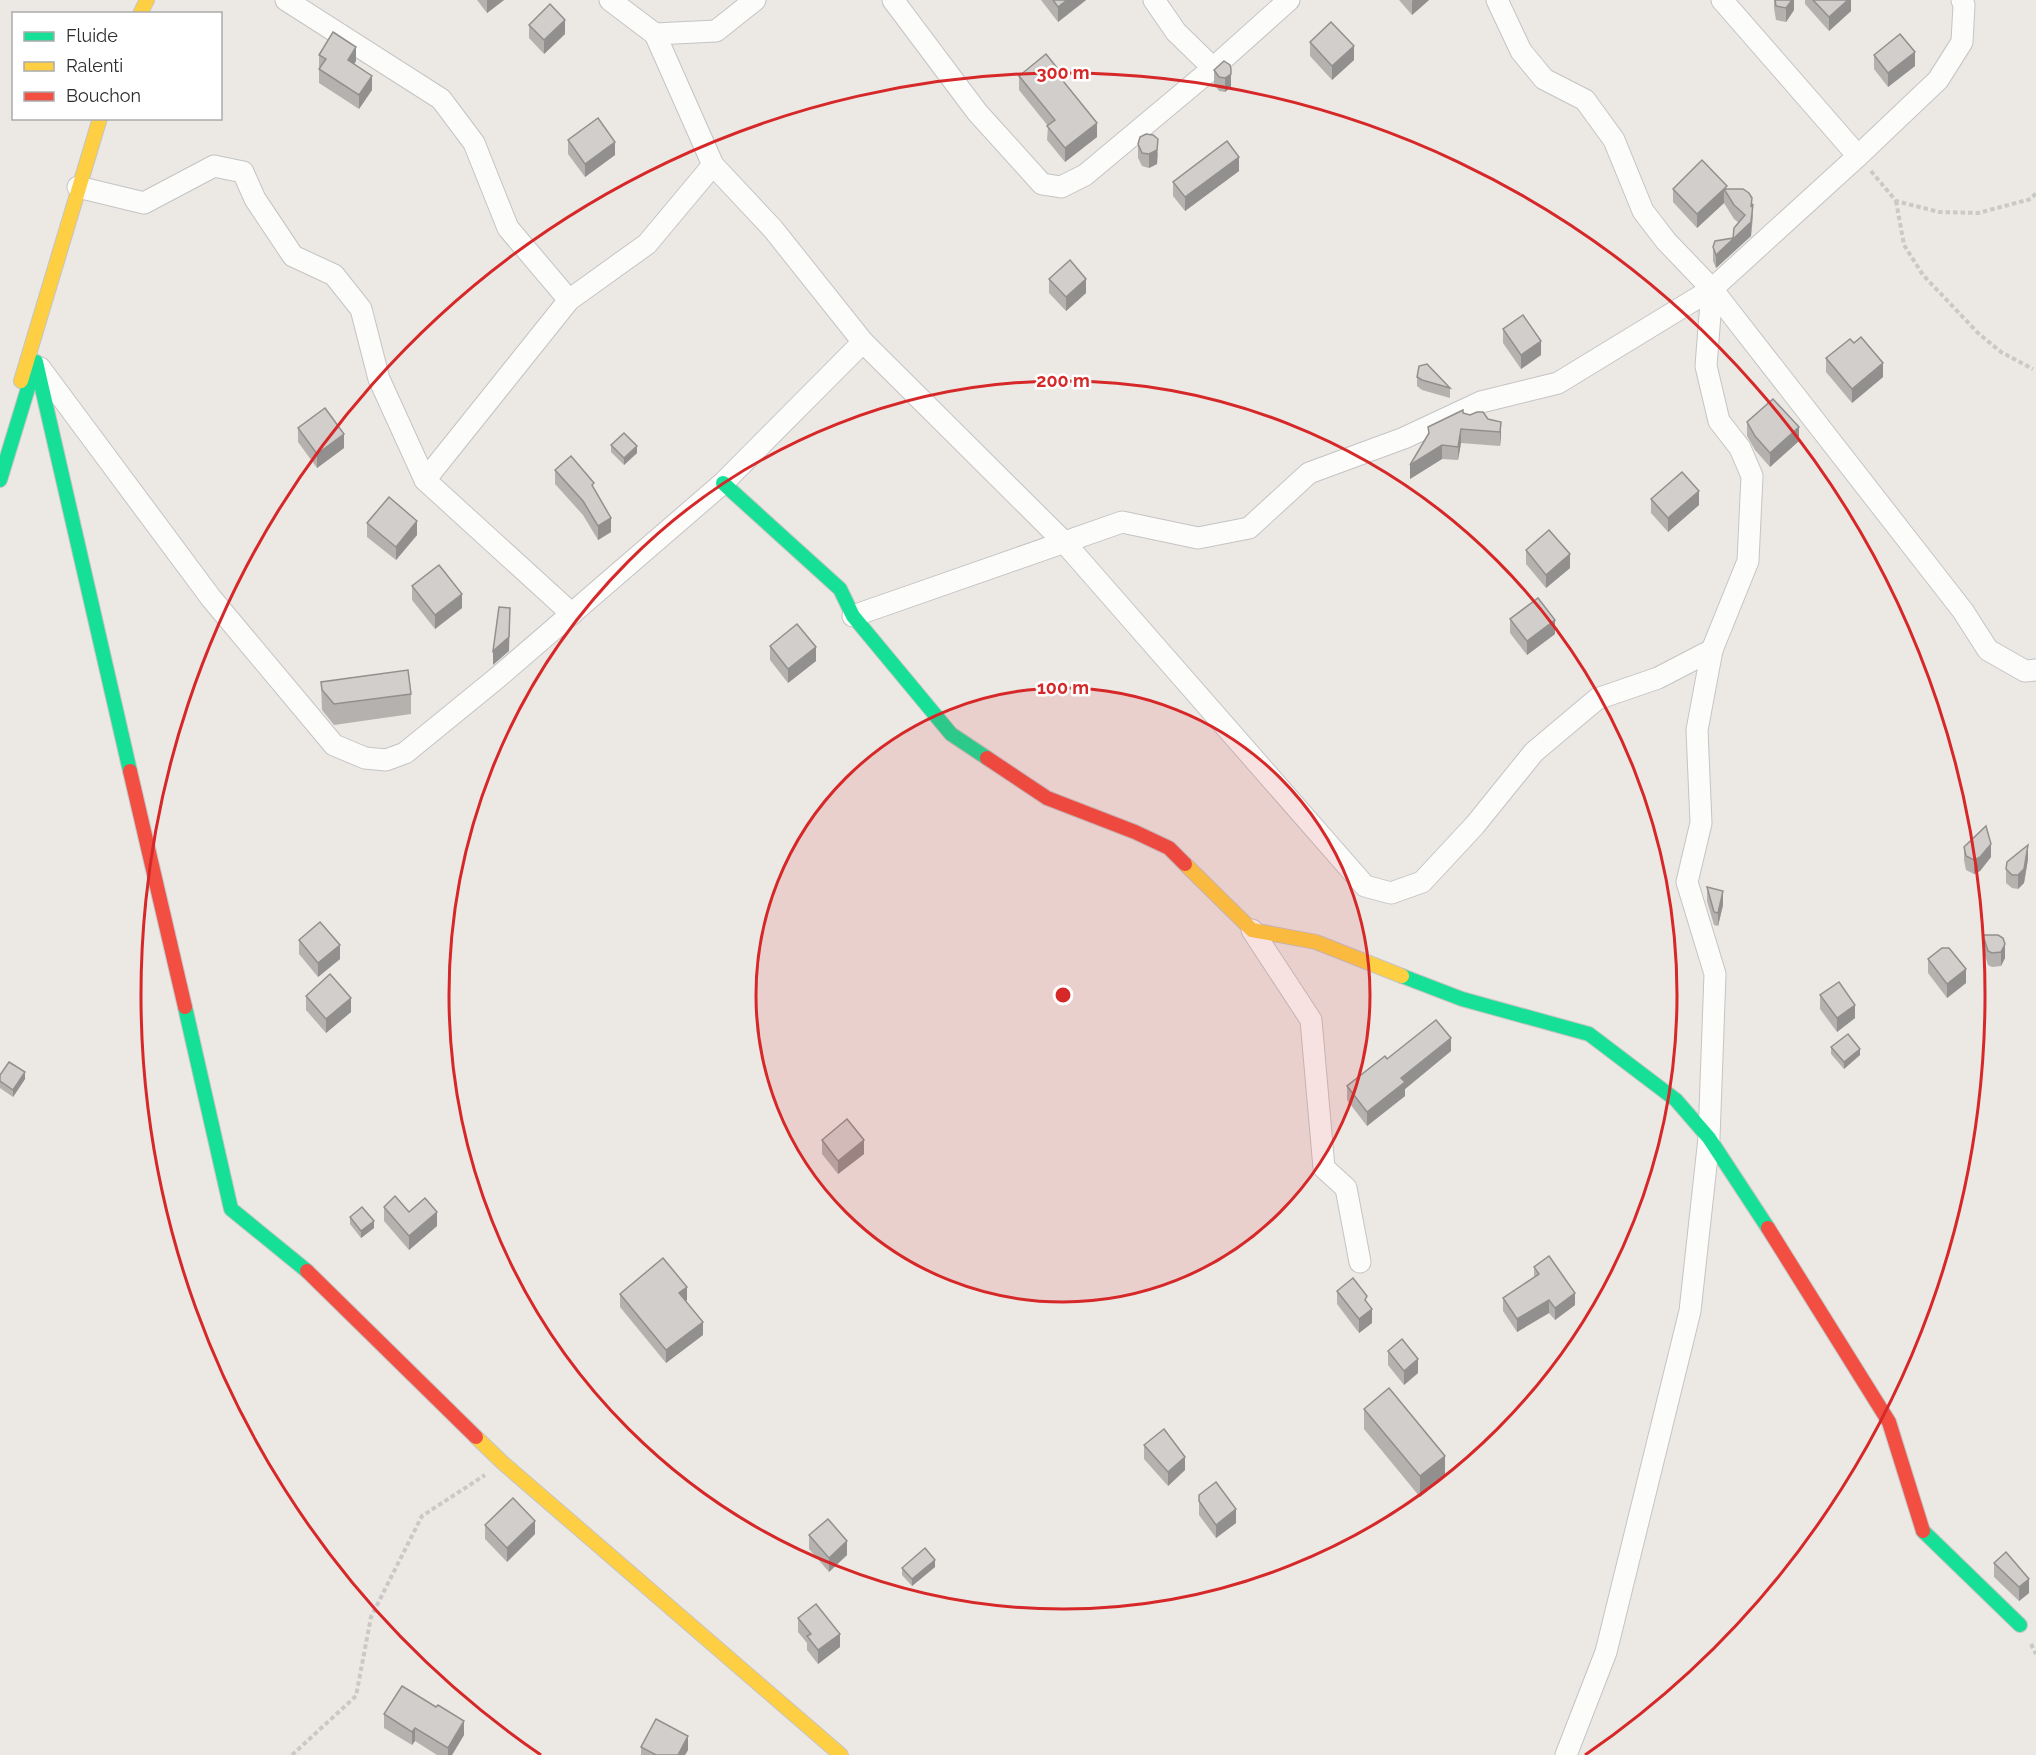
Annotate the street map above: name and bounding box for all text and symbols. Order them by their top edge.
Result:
legend [12,12,222,120]
text: Fluide [66,25,118,46]
text: Ralenti [66,55,123,76]
text: 300 m [1036,62,1090,83]
text: Bouchon [66,85,141,106]
text: 200 m [1036,370,1090,391]
text: 100 m [1037,677,1089,698]
centre of rings [1053,985,1073,1005]

